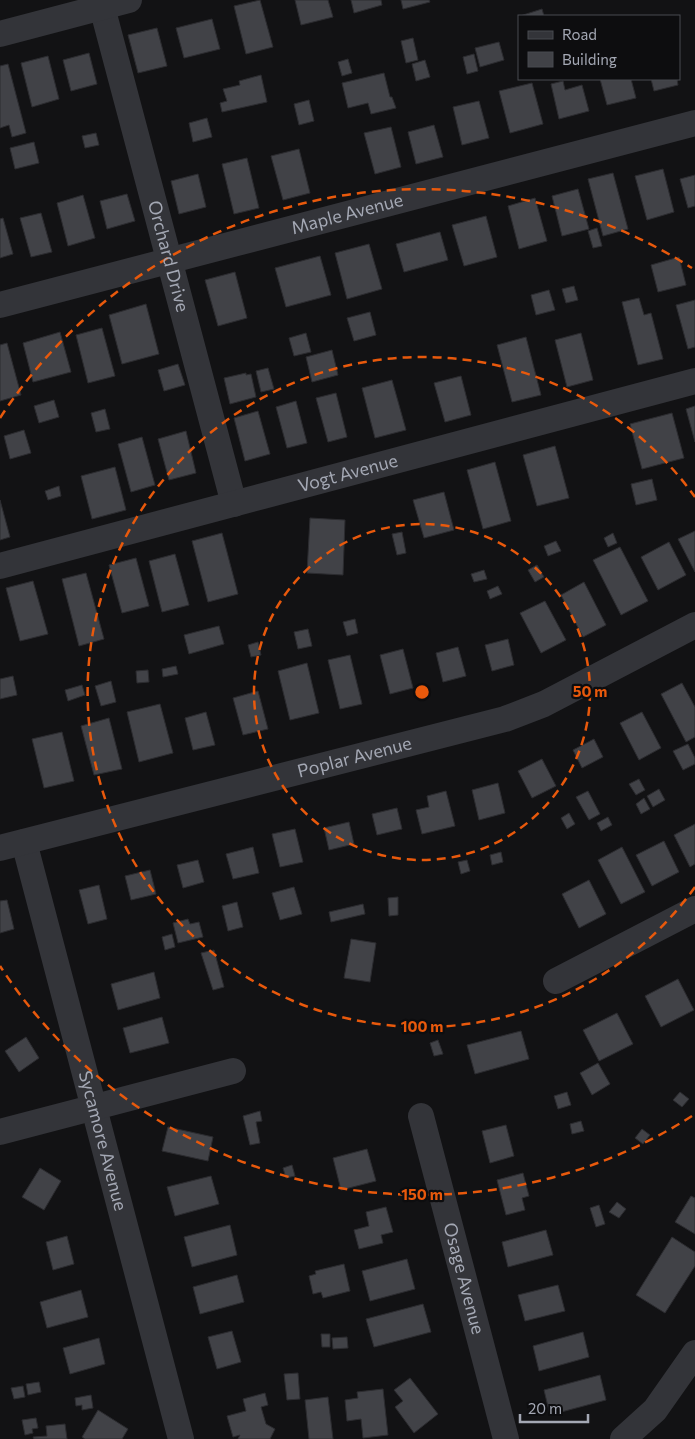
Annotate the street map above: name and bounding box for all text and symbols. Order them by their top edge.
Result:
legend [518,15,680,80]
text: Road [562,25,597,43]
text: Building [562,50,617,68]
street label: Maple Avenue [289,188,405,238]
street label: Orchard Drive [144,198,195,314]
street label: Vogt Avenue [295,449,400,496]
text: 50 m [573,682,607,700]
centre of rings [413,683,431,701]
street label: Poplar Avenue [295,731,414,782]
text: 100 m [401,1017,443,1035]
street label: Sycamore Avenue [75,1068,132,1213]
text: 150 m [401,1185,443,1203]
street label: Osage Avenue [439,1220,490,1337]
scale bar [520,1392,588,1424]
text: 20 m [528,1399,562,1417]

